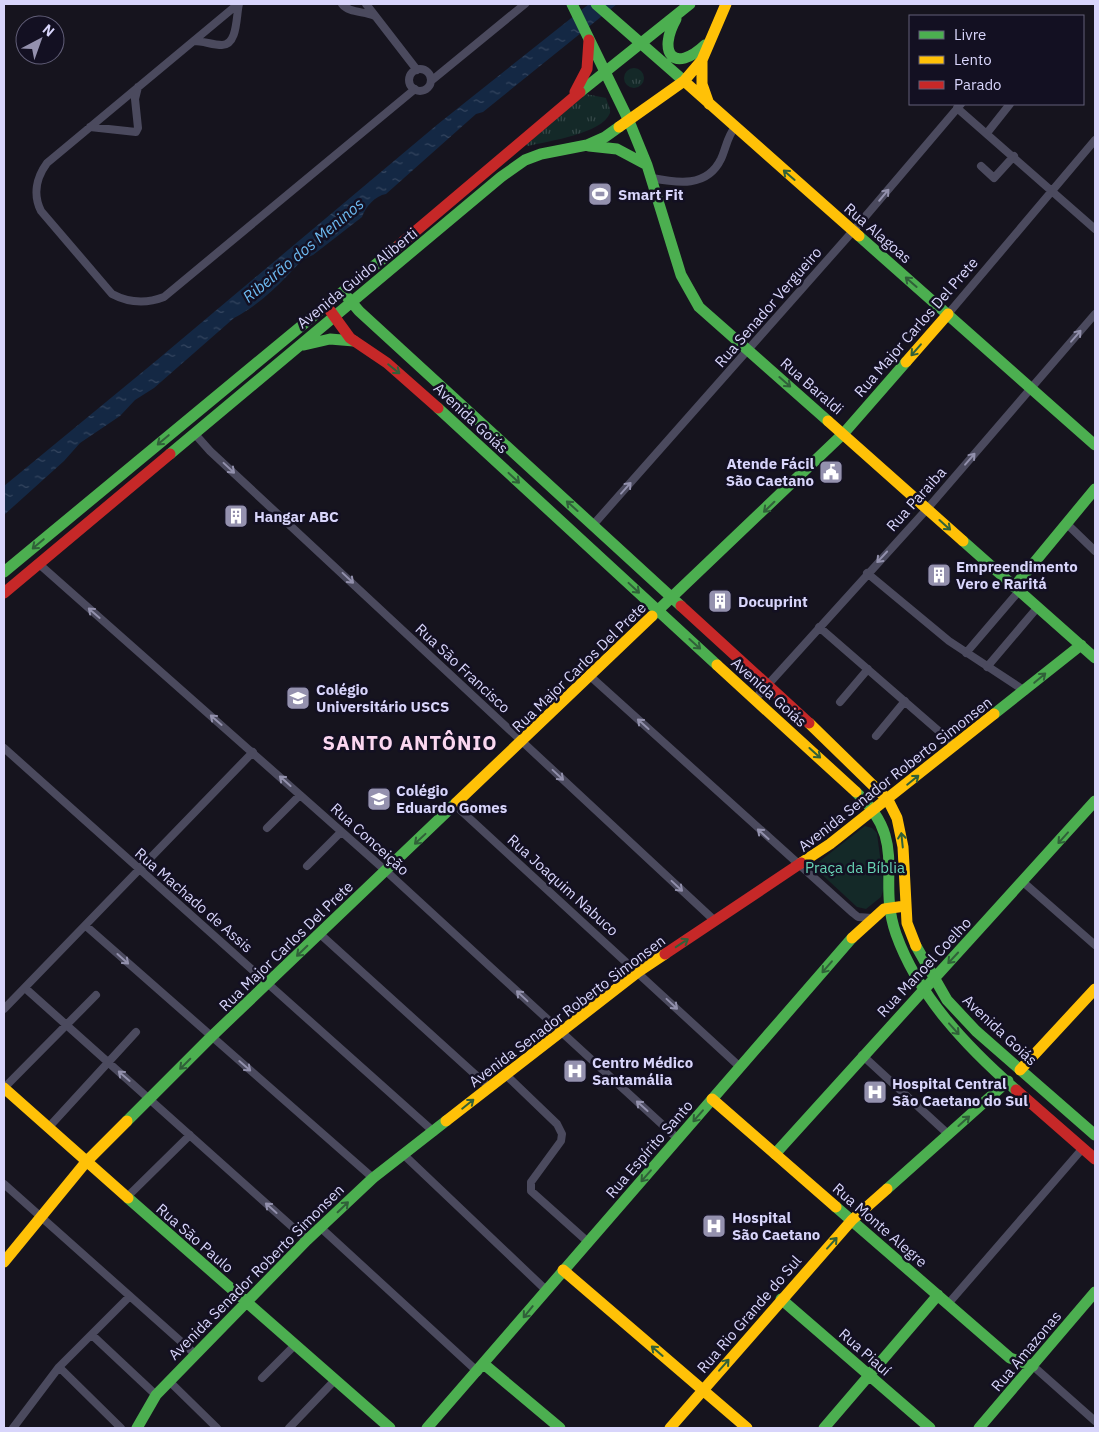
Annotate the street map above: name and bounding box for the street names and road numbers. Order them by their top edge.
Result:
street label: Rua Alagoas [840,199,916,267]
street label: Avenida Guido Aliberti [293,224,421,332]
street label: Rua Senador Vergueiro [710,243,826,371]
street label: Rua Major Carlos Del Prete [850,253,982,401]
street label: Rua Baraldi [777,353,847,419]
street label: Avenida Goiás [430,379,512,457]
street label: Rua Paraiba [882,463,950,535]
street label: Rua Major Carlos Del Prete [508,598,650,736]
street label: Rua São Francisco [412,619,514,717]
street label: Avenida Goiás [727,653,811,731]
street label: Avenida Senador Roberto Simonsen [794,692,996,856]
street label: Rua Conceição [327,799,413,879]
street label: Rua Joaquim Nabuco [503,830,623,940]
street label: Rua Machado de Assis [131,844,257,956]
street label: Rua Major Carlos Del Prete [215,877,357,1015]
street label: Rua Manoel Coelho [873,913,975,1021]
street label: Avenida Senador Roberto Simonsen [465,931,669,1091]
street label: Avenida Goiás [959,991,1041,1069]
street label: Rua Espírito Santo [601,1096,697,1202]
street label: Rua Monte Alegre [829,1179,931,1271]
street label: Avenida Senador Roberto Simonsen [164,1180,348,1364]
street label: Rua São Paulo [152,1199,238,1277]
street label: Rua Rio Grande do Sul [693,1251,805,1377]
street label: Rua Amazonas [987,1307,1065,1395]
street label: Rua Piauí [835,1324,895,1380]

